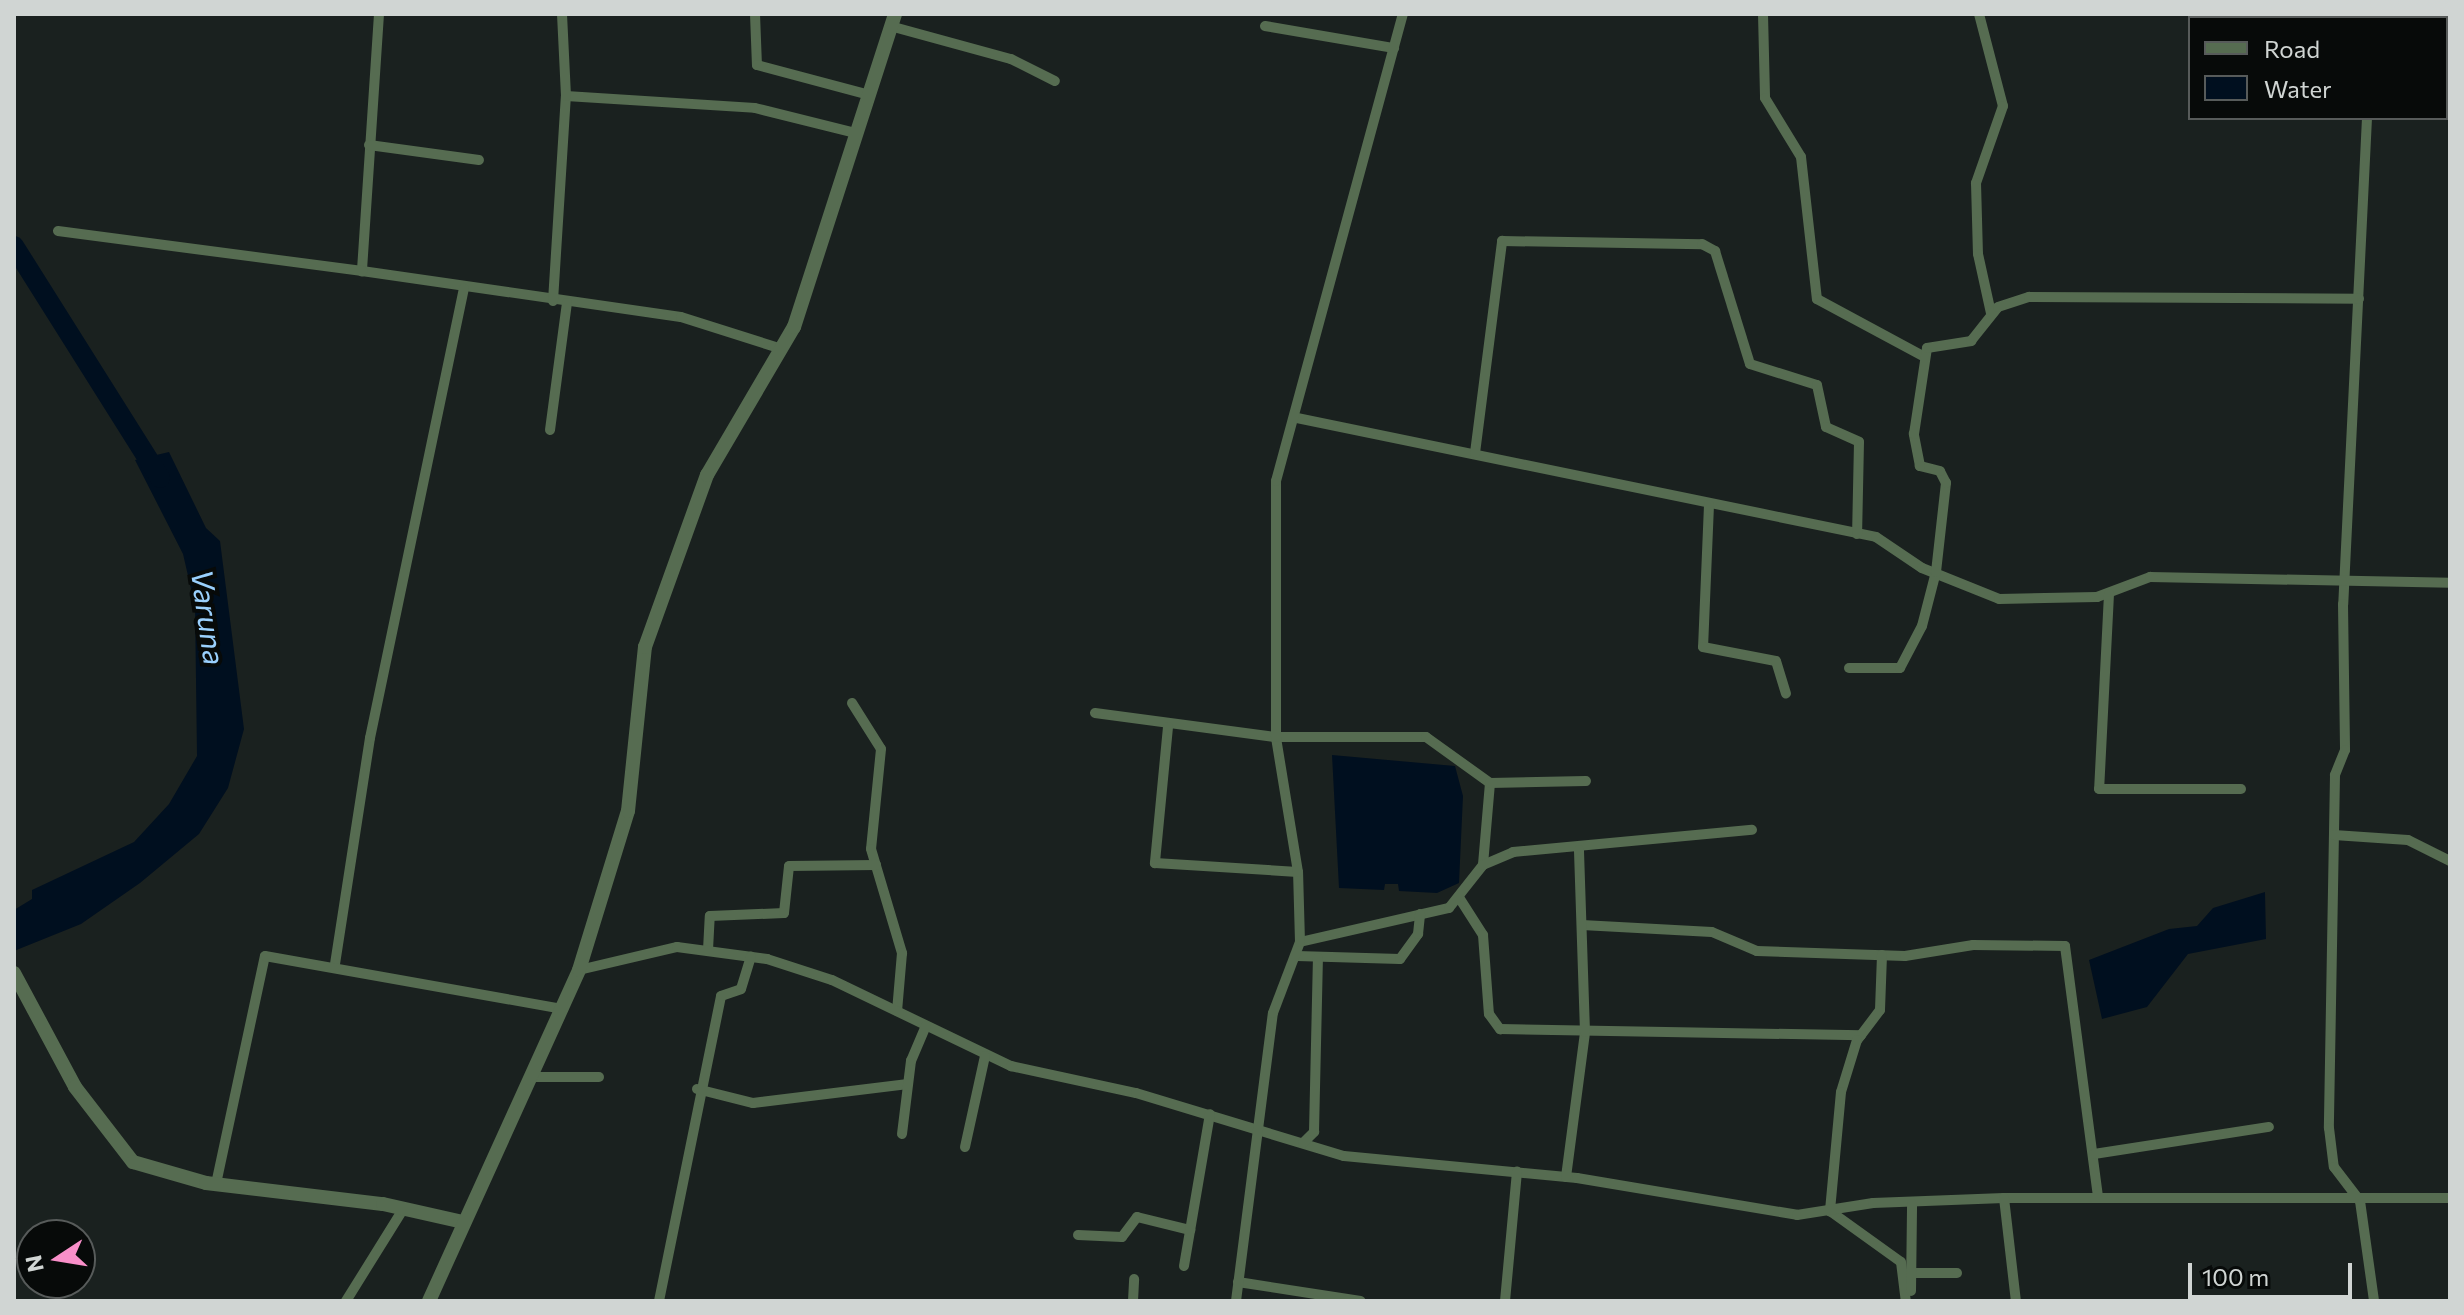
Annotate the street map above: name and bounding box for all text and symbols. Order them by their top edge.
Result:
legend [2188,16,2448,120]
text: Road [2264,34,2320,63]
text: Water [2264,74,2332,103]
water label: Varuna [184,567,234,667]
north arrow [16,1219,96,1299]
scale bar [2192,1247,2356,1297]
text: N [19,1253,49,1275]
text: 100 m [2202,1262,2269,1291]

